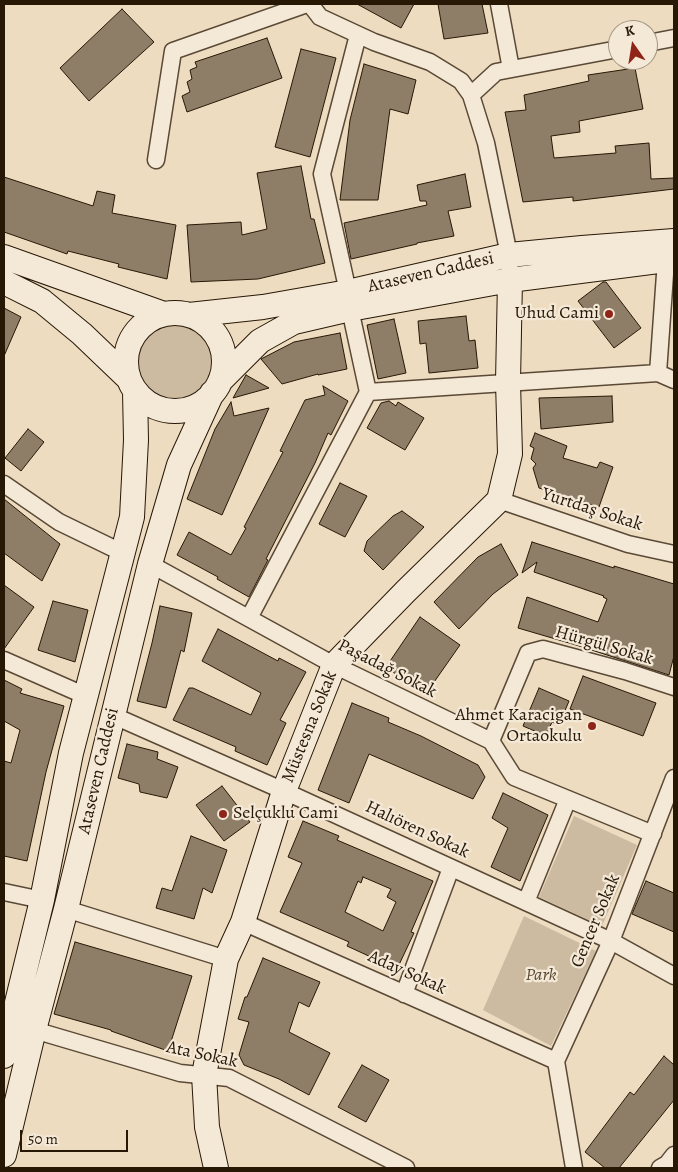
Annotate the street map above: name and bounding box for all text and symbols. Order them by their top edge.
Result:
north arrow [608,20,658,70]
text: K [623,21,636,41]
street label: Ataseven Caddesi [366,248,496,298]
place label: Uhud Cami [514,303,599,325]
marker: Uhud Cami [603,308,615,320]
street label: Yurtdaş Sokak [539,484,645,536]
street label: Hürgül Sokak [552,622,656,670]
street label: Paşadağ Sokak [334,635,440,703]
street label: Müstesna Sokak [278,668,342,786]
place label: Ahmet Karacigan Ortaokulu [455,705,582,748]
street label: Ataseven Caddesi [74,706,124,836]
marker: Ahmet Karacigan Ortaokulu [586,720,598,732]
street label: Halıören Sokak [362,796,472,864]
place label: Selçuklu Cami [233,803,338,825]
marker: Selçuklu Cami [217,808,229,820]
street label: Gencer Sokak [567,871,625,971]
street label: Aday Sokak [364,946,450,1000]
park label: Park [525,965,557,987]
street label: Ata Sokak [164,1037,240,1073]
scale bar [22,1120,130,1152]
text: 50 m [28,1129,58,1149]

